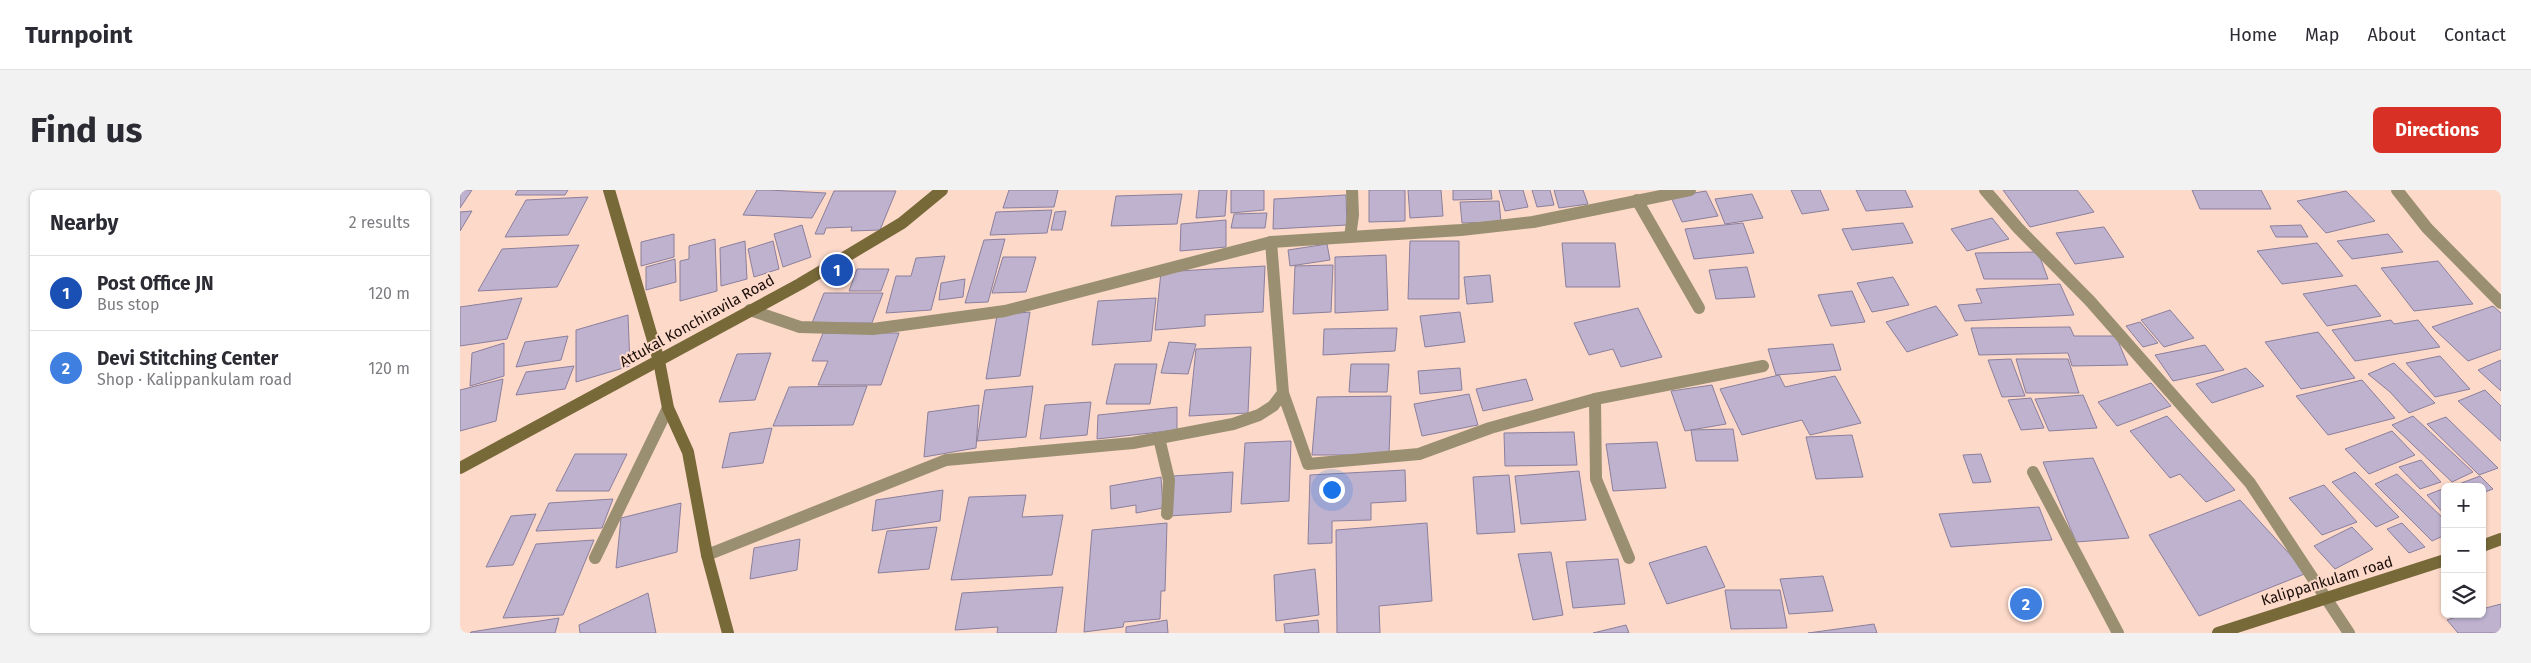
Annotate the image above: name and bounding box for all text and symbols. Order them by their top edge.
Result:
text: Turnpoint [25,21,132,49]
text: Home [2229,24,2277,46]
text: Map [2305,24,2339,46]
text: About [2367,24,2416,46]
text: Contact [2444,24,2506,46]
button: Directions [2373,107,2501,153]
text: Find us [30,109,142,151]
text: Nearby [50,210,118,236]
text: 2 results [349,213,410,232]
pin: 1 [821,251,853,289]
street label: Attukal Konchiravila Road [616,271,778,371]
text: Post Office JN [97,272,214,295]
text: 1 [62,284,70,303]
text: 120 m [368,284,410,303]
text: Bus stop [97,295,160,314]
text: Devi Stitching Center [97,347,278,370]
text: 2 [62,359,70,378]
text: 120 m [368,359,410,378]
text: Shop · Kalippankulam road [97,370,292,389]
your location [1319,477,1345,503]
map controls [2441,483,2486,618]
button: + [2441,483,2486,528]
button: − [2441,528,2486,573]
street label: Kalippankulam road [2259,552,2395,610]
button: layers [2441,573,2486,618]
pin: 2 [2010,585,2042,623]

